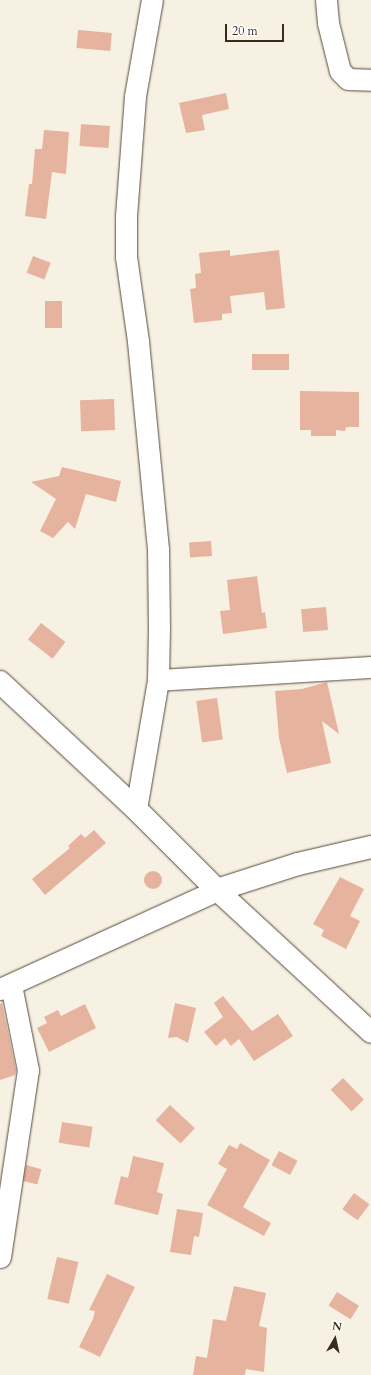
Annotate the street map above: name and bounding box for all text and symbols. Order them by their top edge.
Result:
scale bar [227,16,286,42]
text: 20 m [232,23,258,39]
text: N [331,1318,343,1335]
north arrow [315,1319,355,1359]

